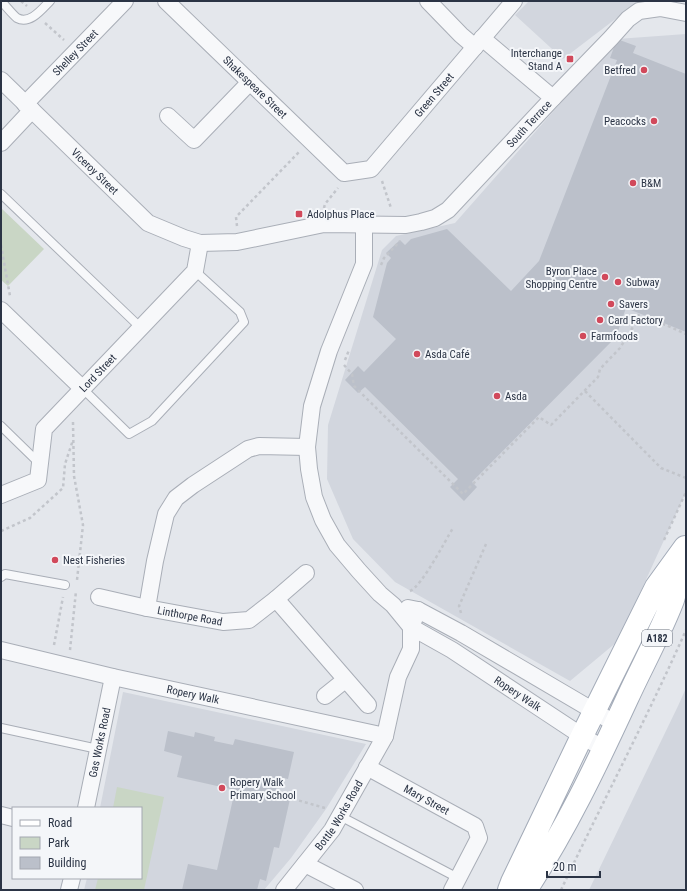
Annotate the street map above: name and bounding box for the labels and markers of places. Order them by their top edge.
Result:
place label: Interchange Stand A [511,47,563,73]
marker: Interchange Stand A [565,54,575,64]
place label: Betfred [604,64,636,77]
marker: Betfred [639,65,649,75]
place label: Peacocks [604,115,646,128]
marker: Peacocks [649,116,659,126]
place label: B&M [641,177,661,190]
marker: B&M [628,178,638,188]
place label: Adolphus Place [307,208,375,221]
marker: Adolphus Place [294,209,304,219]
place label: Byron Place Shopping Centre [525,265,597,291]
marker: Byron Place Shopping Centre [600,272,610,282]
place label: Subway [626,276,660,289]
marker: Subway [613,277,623,287]
place label: Savers [619,298,648,311]
marker: Savers [606,299,616,309]
place label: Card Factory [608,314,663,327]
marker: Card Factory [595,315,605,325]
place label: Farmfoods [591,330,638,343]
marker: Farmfoods [578,331,588,341]
place label: Asda Café [425,348,470,361]
marker: Asda Café [412,349,422,359]
place label: Asda [505,390,527,403]
marker: Asda [492,391,502,401]
place label: Nest Fisheries [63,554,125,567]
marker: Nest Fisheries [50,555,60,565]
place label: Ropery Walk Primary School [230,776,296,802]
marker: Ropery Walk Primary School [217,783,227,793]

